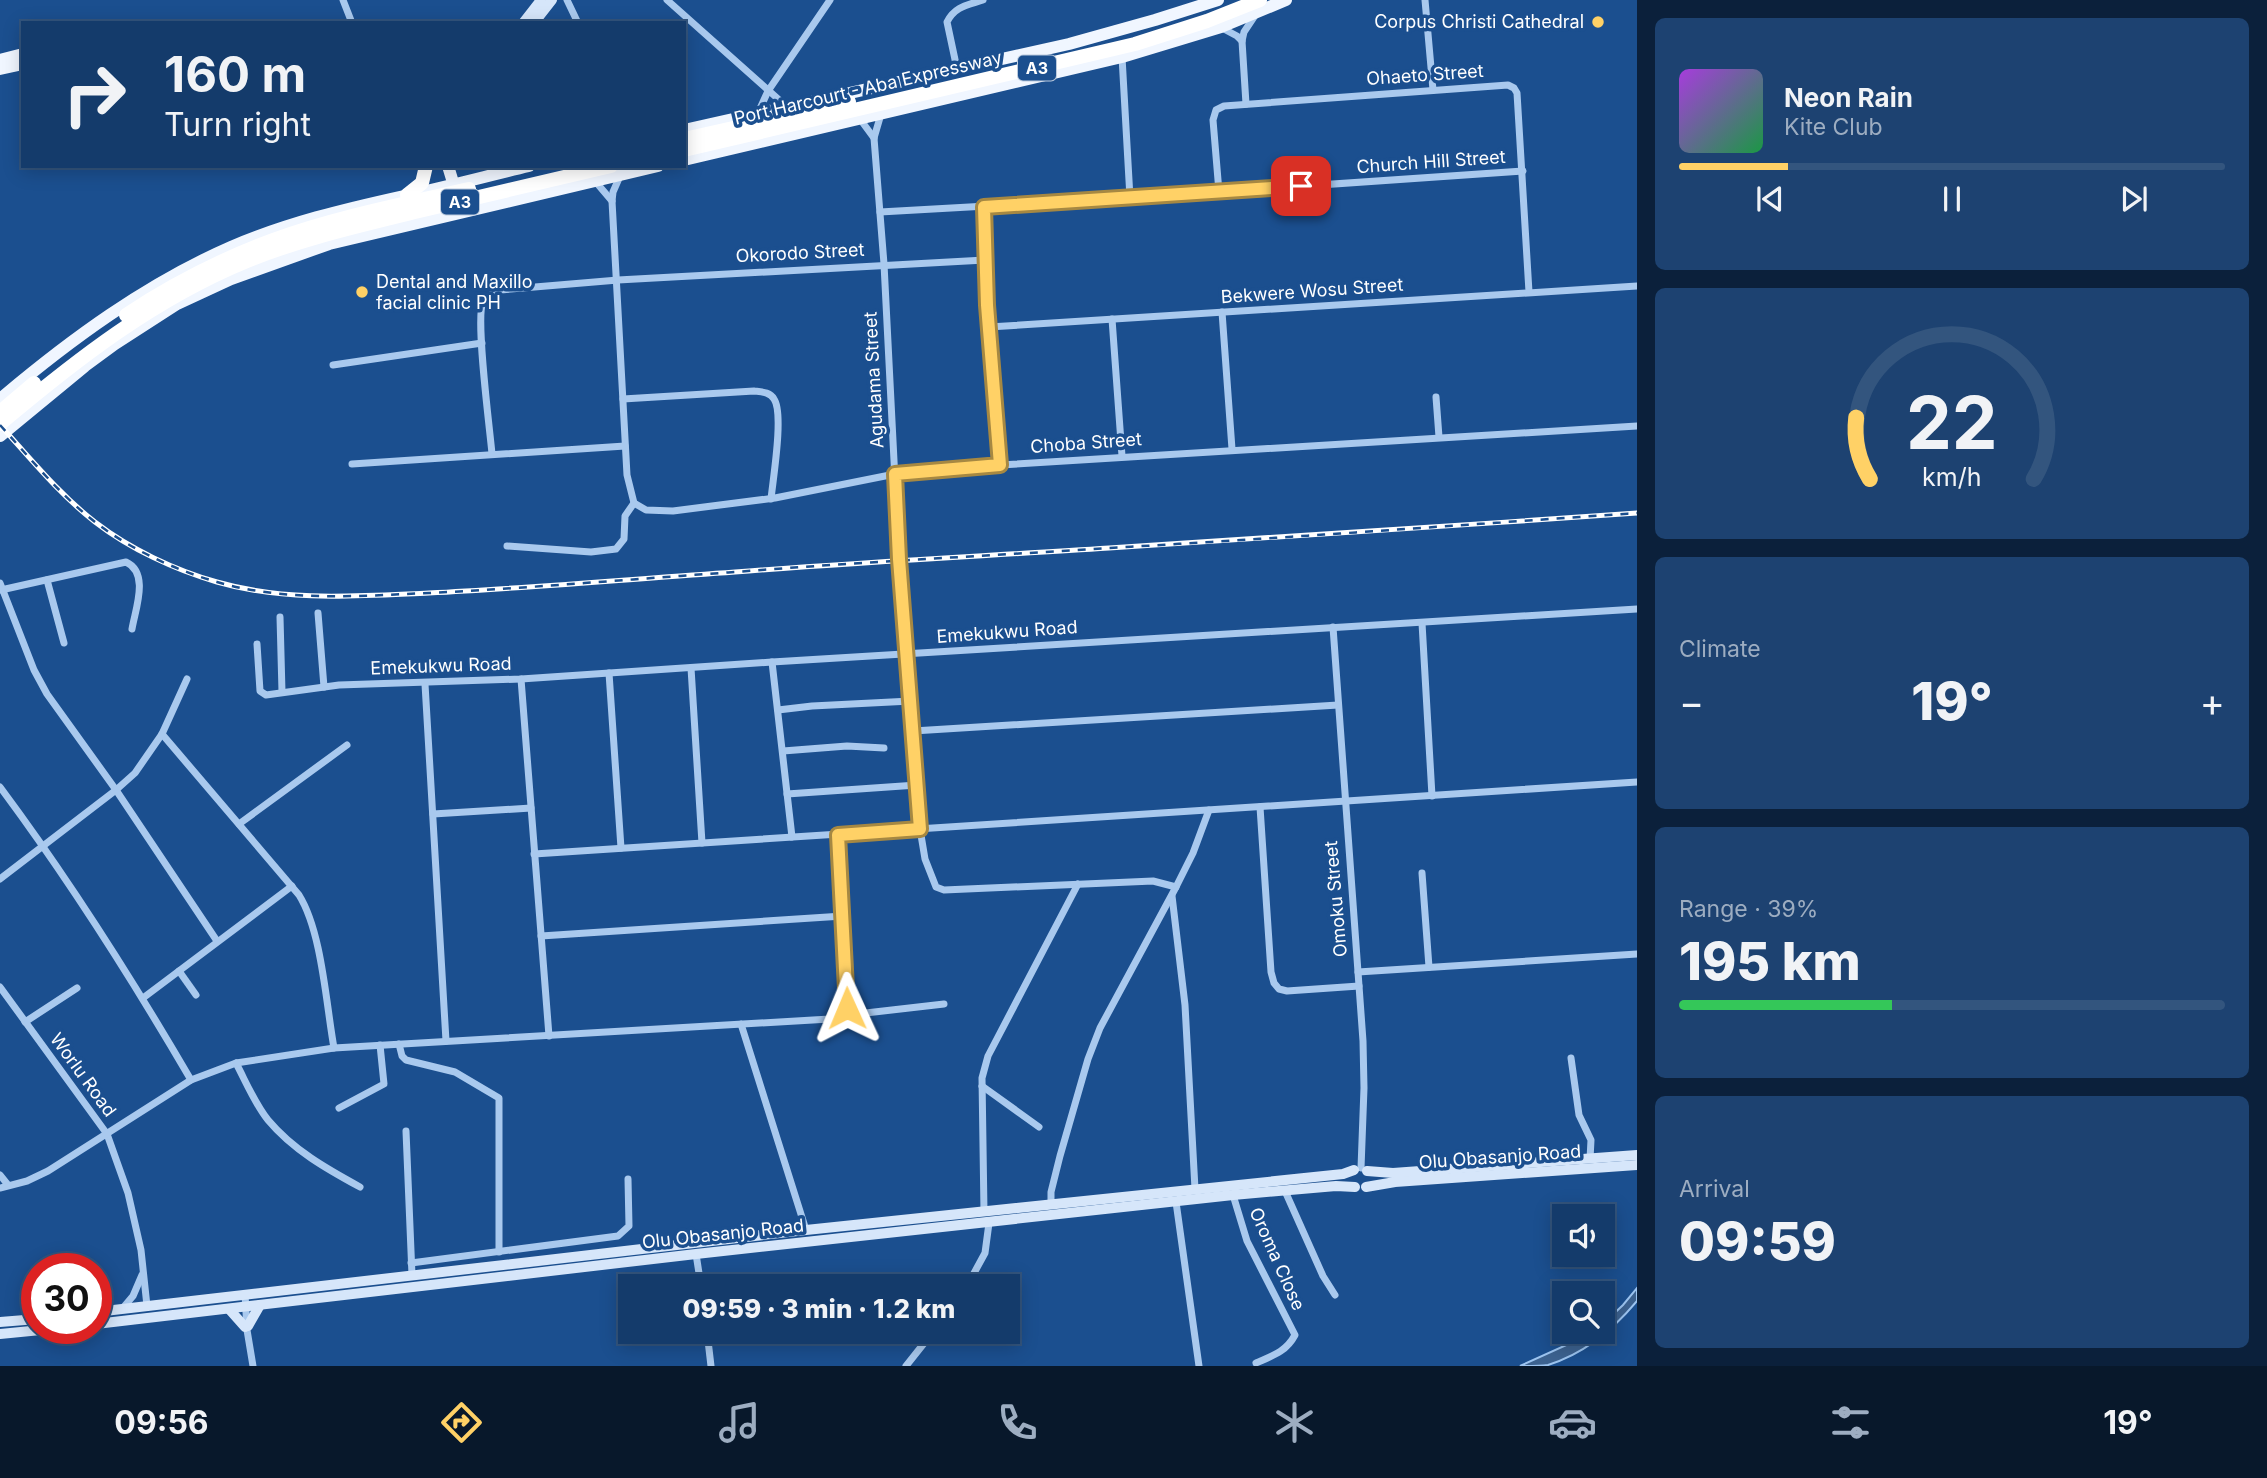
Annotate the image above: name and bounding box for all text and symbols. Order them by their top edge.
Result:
place label: Corpus Christi Cathedral [1374,11,1584,32]
marker: Corpus Christi Cathedral [1590,14,1606,30]
text: 160 m [164,45,306,104]
street label: Port Harcourt - Aba Expressway [732,46,1004,129]
icon: right [49,49,140,140]
road number: A3 [1018,55,1056,80]
street label: Ohaeto Street [1366,60,1484,89]
text: Neon Rain [1784,82,1913,113]
text: Turn right [164,105,311,144]
text: Kite Club [1784,113,1883,141]
street label: Church Hill Street [1356,146,1506,177]
pin [1271,156,1331,216]
icon: arrive [1282,167,1320,205]
icon: previous [1751,180,1789,218]
icon: pause [1933,180,1971,218]
icon: next [2115,180,2153,218]
road number: A3 [441,190,479,214]
street label: Okorodo Street [735,239,865,266]
place label: Dental and Maxillo facial clinic PH [376,271,533,313]
street label: Bekwere Wosu Street [1220,274,1404,307]
marker: Dental and Maxillo facial clinic PH [354,284,370,300]
street label: Agudama Street [859,311,888,449]
text: 22 [1906,379,1998,468]
street label: Choba Street [1029,428,1143,457]
text: km/h [1922,462,1982,492]
street label: Emekukwu Road [936,616,1078,647]
text: Climate [1679,635,1761,663]
street label: Emekukwu Road [370,653,512,678]
text: 19° [1911,670,1993,733]
text: − [1679,679,1704,725]
text: + [2200,679,2225,725]
street label: Omoku Street [1320,840,1351,958]
text: Range · 39% [1679,895,1818,923]
text: 195 km [1679,930,1861,993]
position arrow [810,971,884,1045]
street label: Worlu Road [46,1029,121,1121]
street label: Olu Obasanjo Road [1418,1140,1582,1173]
text: Arrival [1679,1175,1750,1203]
street label: Oroma Close [1245,1204,1309,1313]
map controls [1552,1204,1615,1344]
button: sound [1552,1204,1615,1267]
text: 09:59 [1679,1210,1836,1273]
street label: Olu Obasanjo Road [641,1215,805,1252]
speed limit sign: 30 [21,1253,112,1344]
button: search [1552,1281,1615,1344]
text: 09:59 · 3 min · 1.2 km [683,1293,955,1324]
icon: directions [437,1398,486,1447]
icon: music [715,1398,764,1447]
icon: phone [993,1398,1042,1447]
icon: climate [1270,1398,1319,1447]
icon: car [1548,1398,1597,1447]
icon: filters [1826,1398,1875,1447]
text: 09:56 [114,1403,209,1442]
text: 19° [2103,1403,2153,1442]

